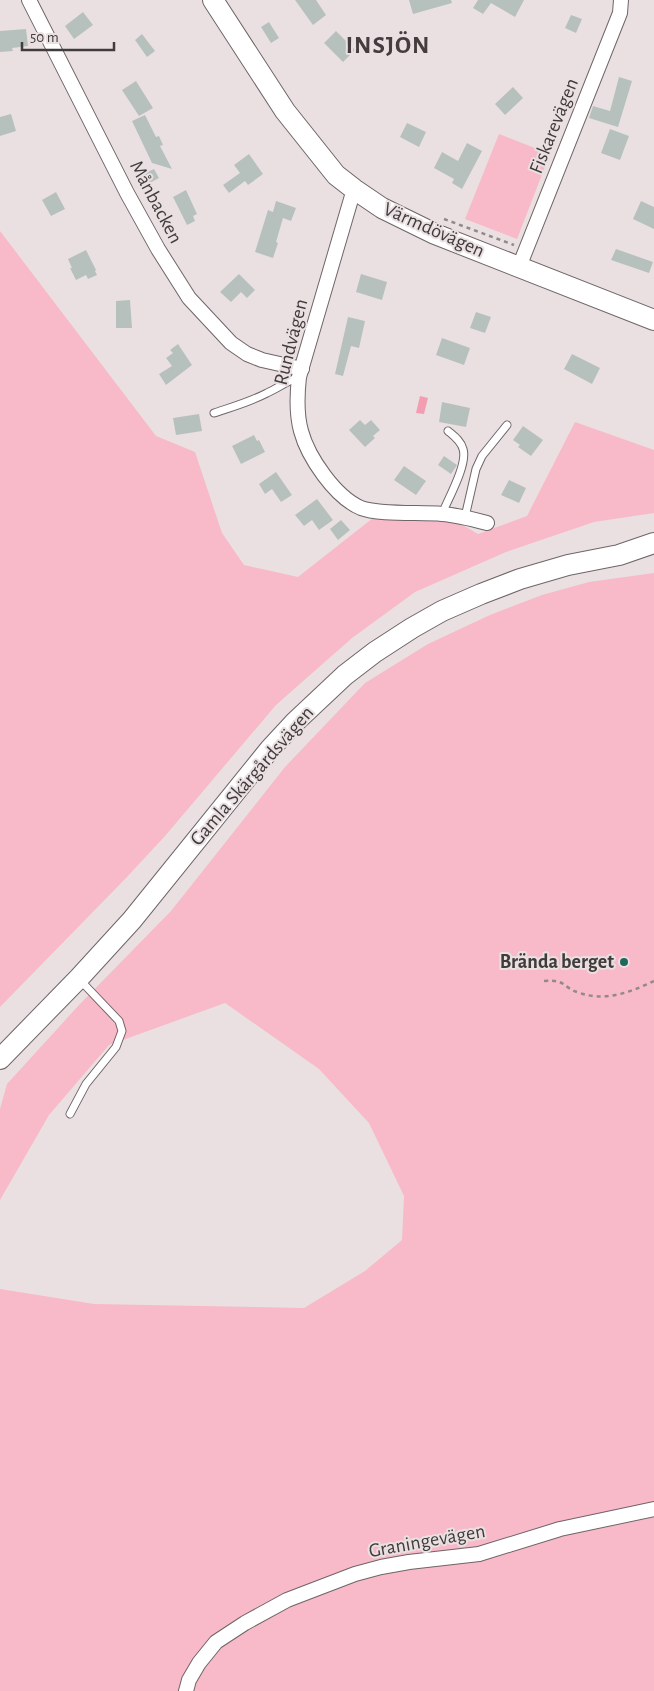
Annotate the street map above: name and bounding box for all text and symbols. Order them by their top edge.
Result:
scale bar [22,20,115,52]
text: 50 m [30,30,59,45]
district label: INSJÖN [346,31,430,58]
street label: Fiskarevägen [526,75,582,177]
street label: Månbacken [126,157,186,247]
street label: Värmdövägen [380,199,488,261]
street label: Rundvägen [271,297,311,387]
street label: Gamla Skärgårdsvägen [186,703,318,849]
place label: Brända berget [500,952,614,972]
marker: Brända berget [618,956,630,968]
street label: Graningevägen [367,1521,487,1561]

